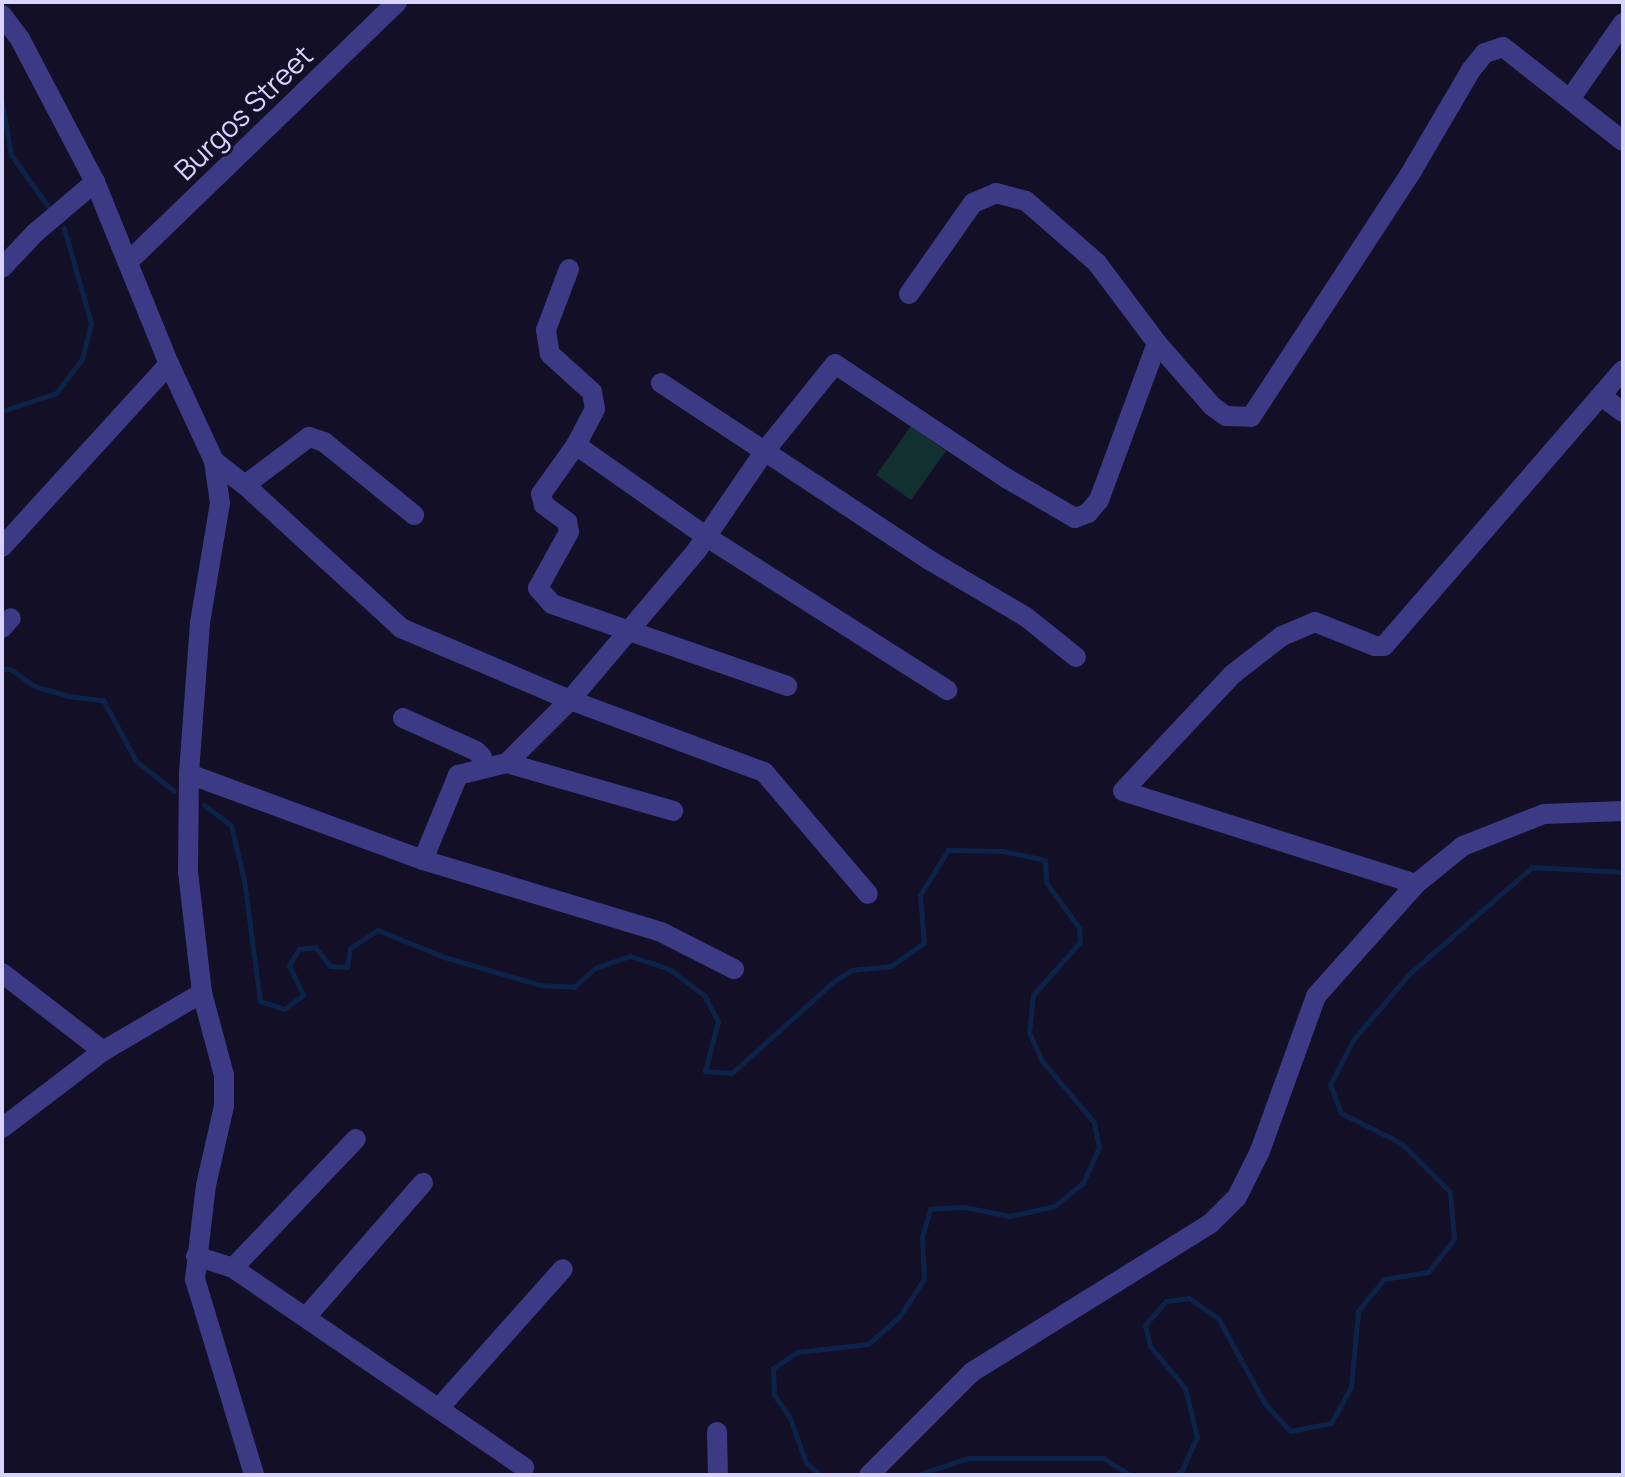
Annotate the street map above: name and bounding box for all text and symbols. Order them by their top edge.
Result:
street label: Burgos Street [167,38,319,186]

